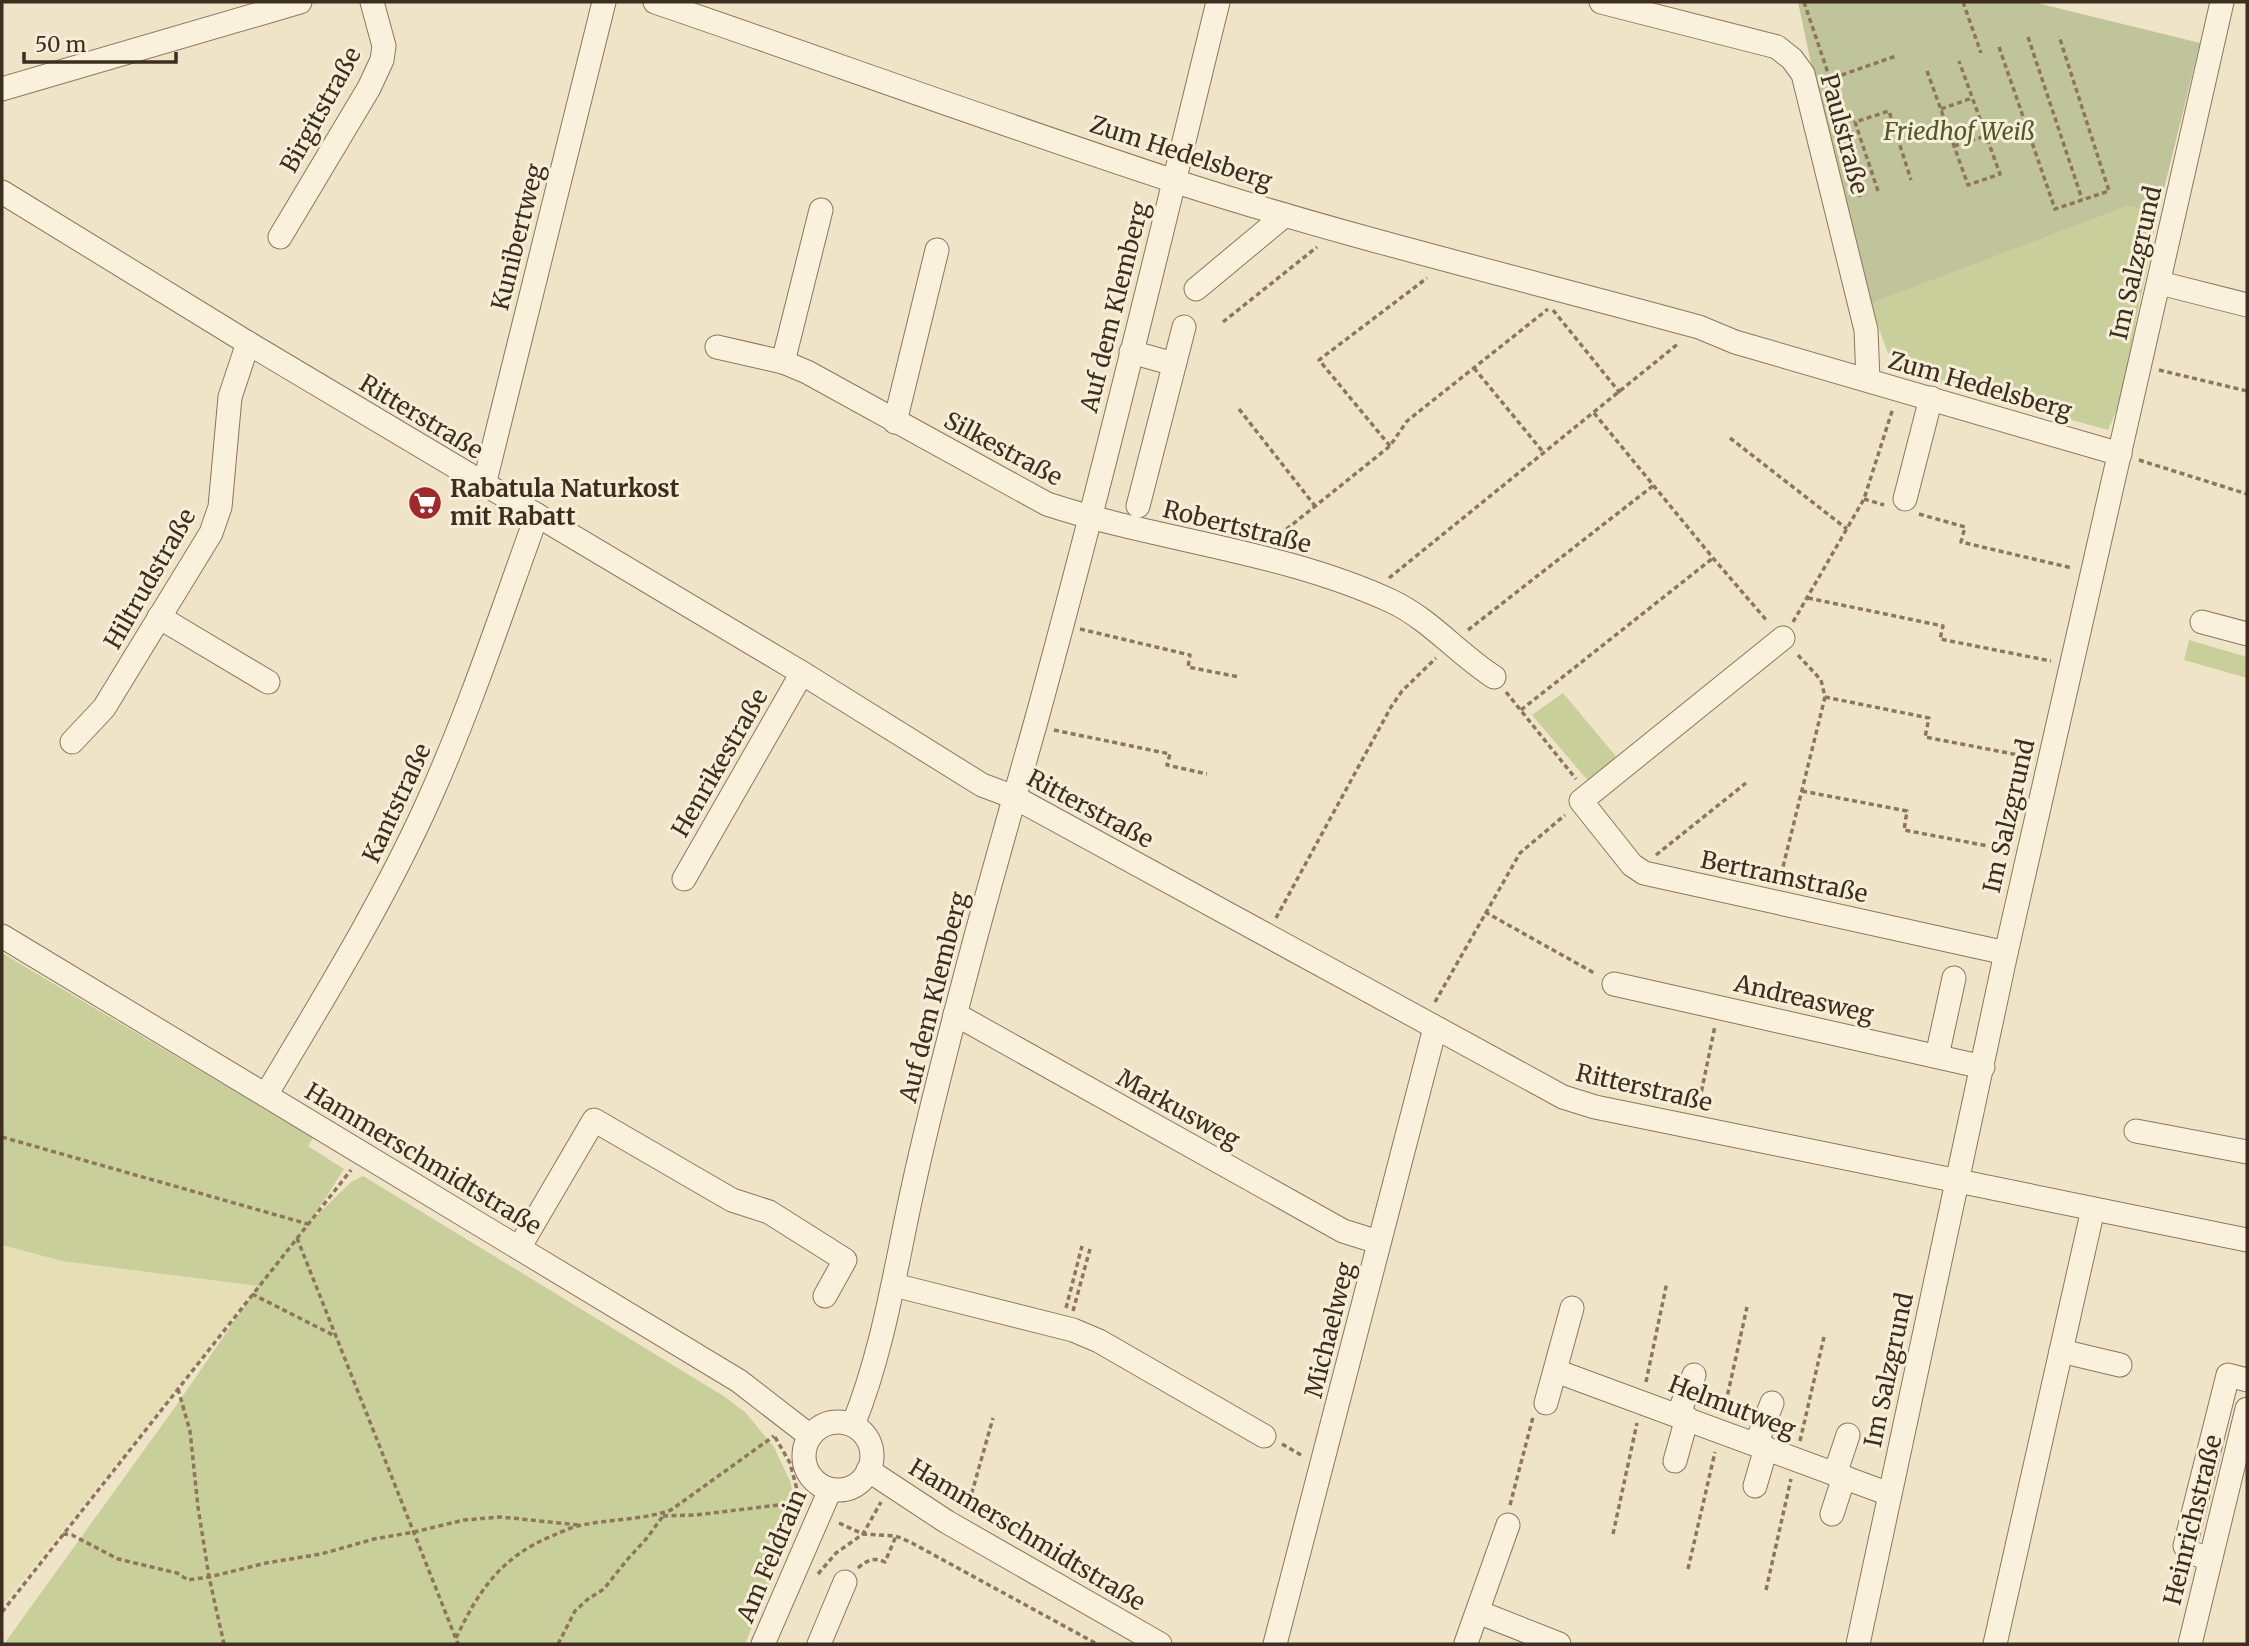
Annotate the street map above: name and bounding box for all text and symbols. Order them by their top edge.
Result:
scale bar [24,21,177,65]
text: 50 m [35,31,86,58]
street label: Birgitstraße [273,41,368,178]
street label: Paulstraße [1814,70,1875,197]
street label: Zum Hedelsberg [1086,108,1277,197]
park label: Friedhof Weiß [1883,116,2035,147]
street label: Kunibertweg [484,160,551,314]
street label: Im Salzgrund [2103,183,2168,343]
street label: Auf dem Klemberg [1073,198,1156,416]
street label: Zum Hedelsberg [1885,344,2076,427]
street label: Ritterstraße [354,368,489,466]
street label: Silkestraße [939,404,1068,493]
place label: Rabatula Naturkost mit Rabatt [450,473,680,532]
supermarket icon: Rabatula Naturkost mit Rabatt [406,484,444,522]
street label: Robertstraße [1160,493,1314,560]
street label: Hiltrudstraße [97,503,202,654]
street label: Henrikestraße [665,683,775,843]
street label: Im Salzgrund [1976,736,2041,896]
street label: Kantstraße [355,738,438,867]
street label: Ritterstraße [1022,762,1159,855]
street label: Bertramstraße [1698,844,1870,909]
street label: Auf dem Klemberg [892,888,975,1106]
street label: Andreasweg [1730,967,1877,1030]
street label: Ritterstraße [1573,1057,1715,1118]
street label: Markusweg [1111,1062,1246,1155]
street label: Hammerschmidtstraße [299,1076,547,1242]
street label: Michaelweg [1298,1258,1361,1401]
street label: Im Salzgrund [1857,1290,1920,1450]
street label: Helmutweg [1664,1368,1801,1445]
street label: Heinrichstraße [2156,1432,2229,1608]
street label: Hammerschmidtstraße [903,1452,1151,1618]
street label: Am Feldrain [729,1484,814,1628]

